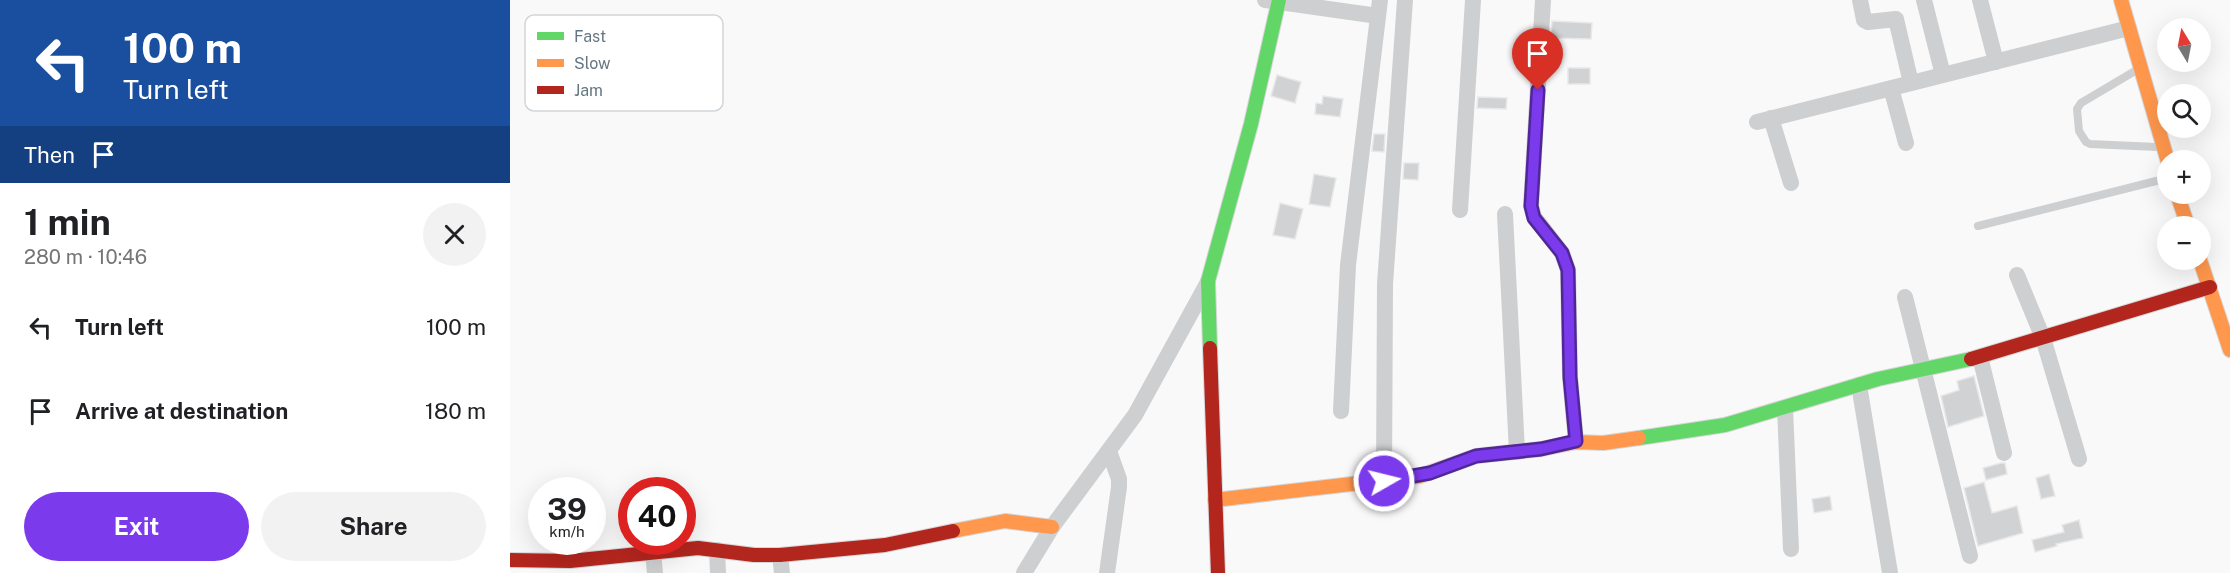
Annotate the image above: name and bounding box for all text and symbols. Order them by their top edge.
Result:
legend [525,15,723,111]
north arrow [2157,18,2211,72]
map controls [2157,18,2211,270]
text: 100 m [123,23,242,72]
icon: left [24,24,102,102]
text: Fast [574,27,606,46]
pin [1512,28,1563,90]
icon: arrive [1521,37,1554,70]
text: Slow [574,54,611,73]
text: Turn left [123,73,229,105]
text: Jam [574,81,603,100]
button: search [2157,84,2211,138]
icon: arrive [87,138,120,171]
text: Then [24,142,75,168]
button: + [2157,150,2211,204]
text: 1 min [24,201,111,243]
button: close [423,203,486,266]
button: − [2157,216,2211,270]
text: 280 m · 10:46 [24,245,147,269]
icon: left [24,311,57,344]
text: Turn left [75,314,164,340]
text: 100 m [426,314,486,340]
icon: arrive [24,395,57,428]
text: Arrive at destination [75,398,288,424]
text: 180 m [425,398,486,424]
position arrow [1352,449,1416,513]
speed limit sign: 40 [618,477,696,555]
text: 39 [547,491,587,527]
button: Exit [24,492,249,561]
button: Share [261,492,486,561]
text: km/h [549,523,585,540]

